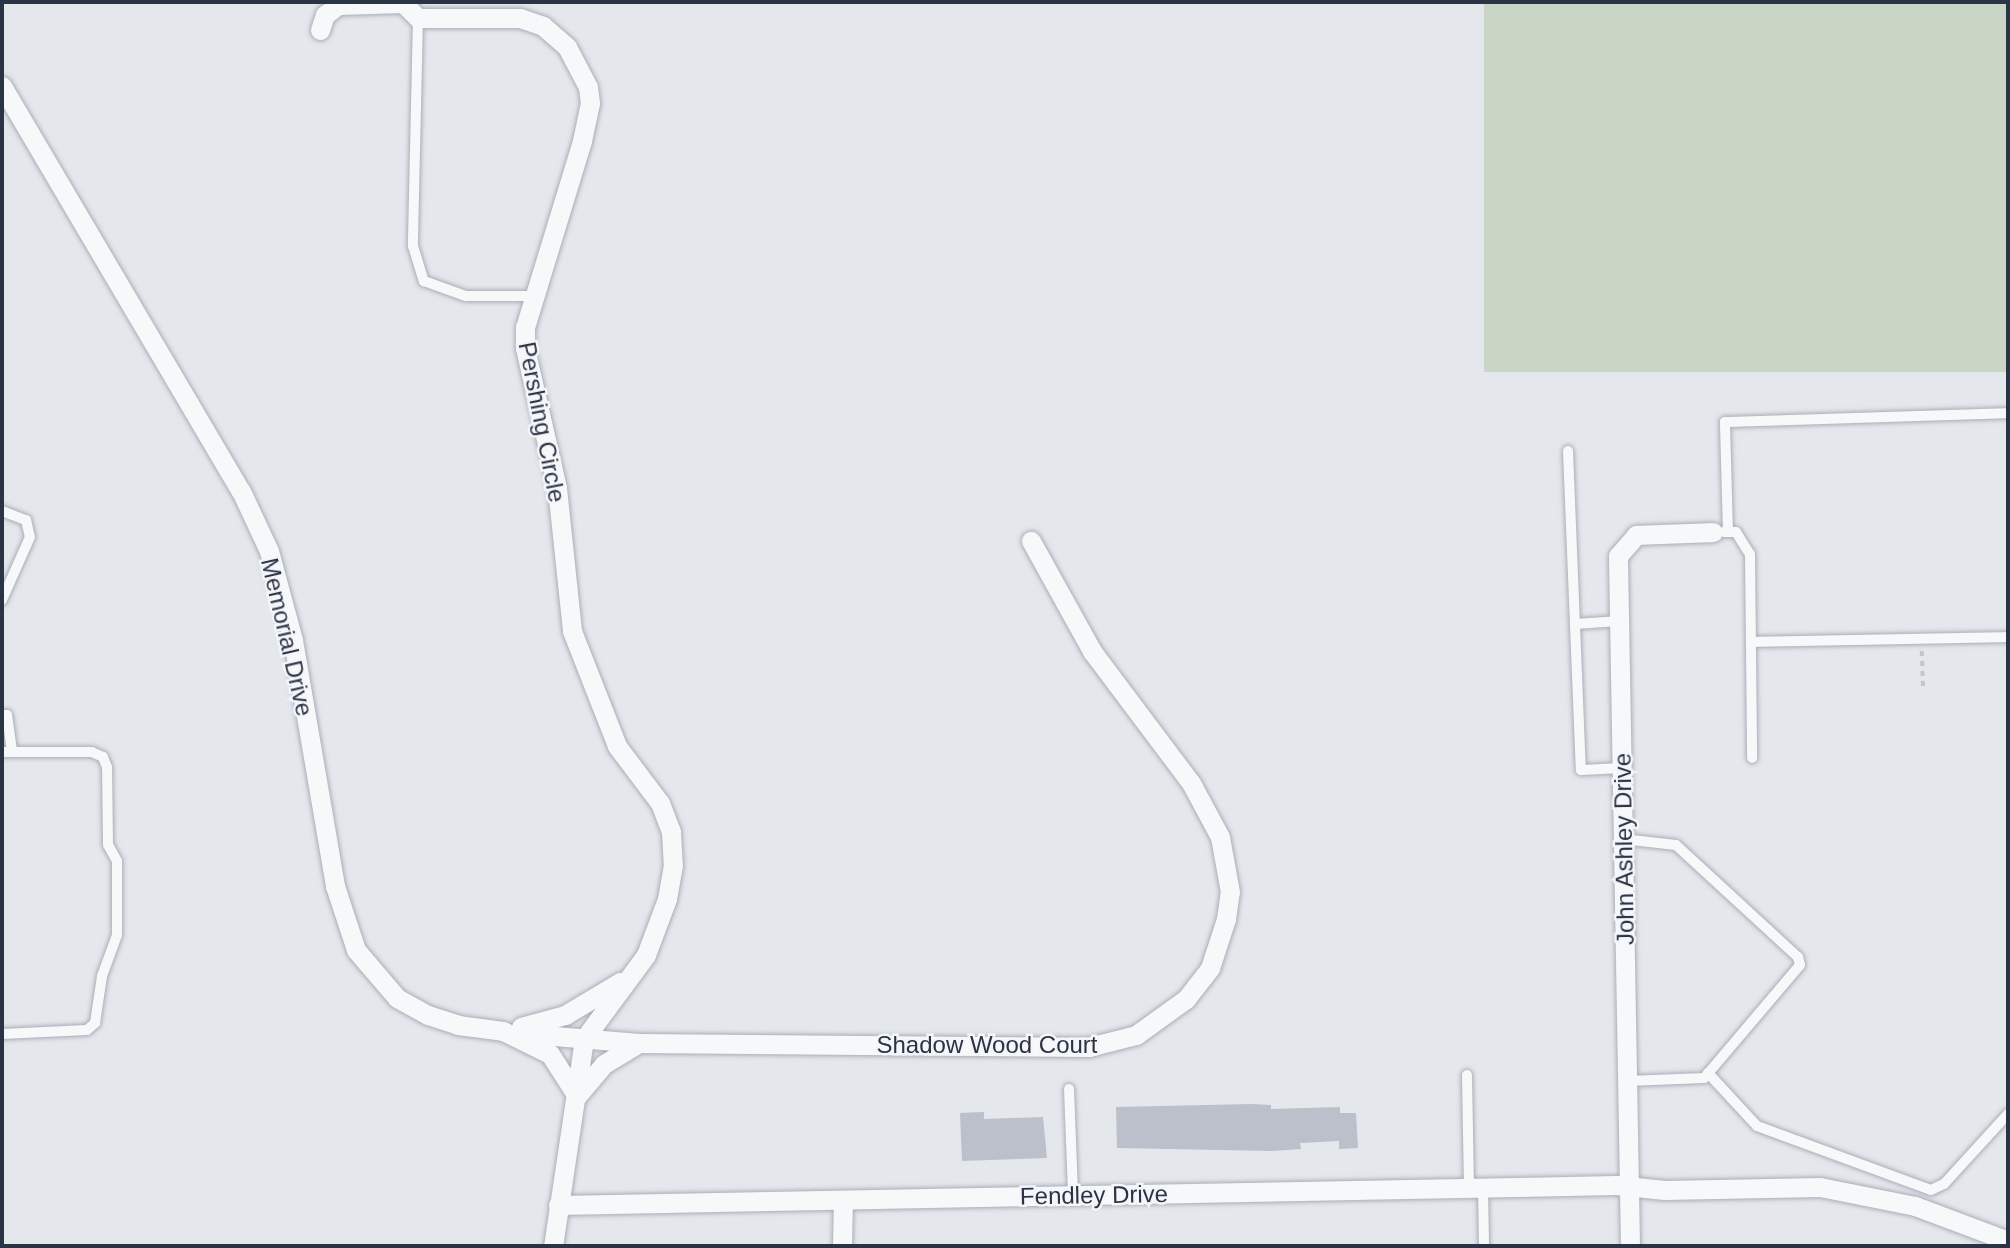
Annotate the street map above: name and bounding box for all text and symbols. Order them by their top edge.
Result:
street label: Pershing Circle [512,339,572,505]
street label: Memorial Drive [255,555,319,719]
street label: John Ashley Drive [1608,752,1640,946]
street label: Shadow Wood Court [876,1031,1098,1059]
street label: Fendley Drive [1020,1179,1168,1211]

